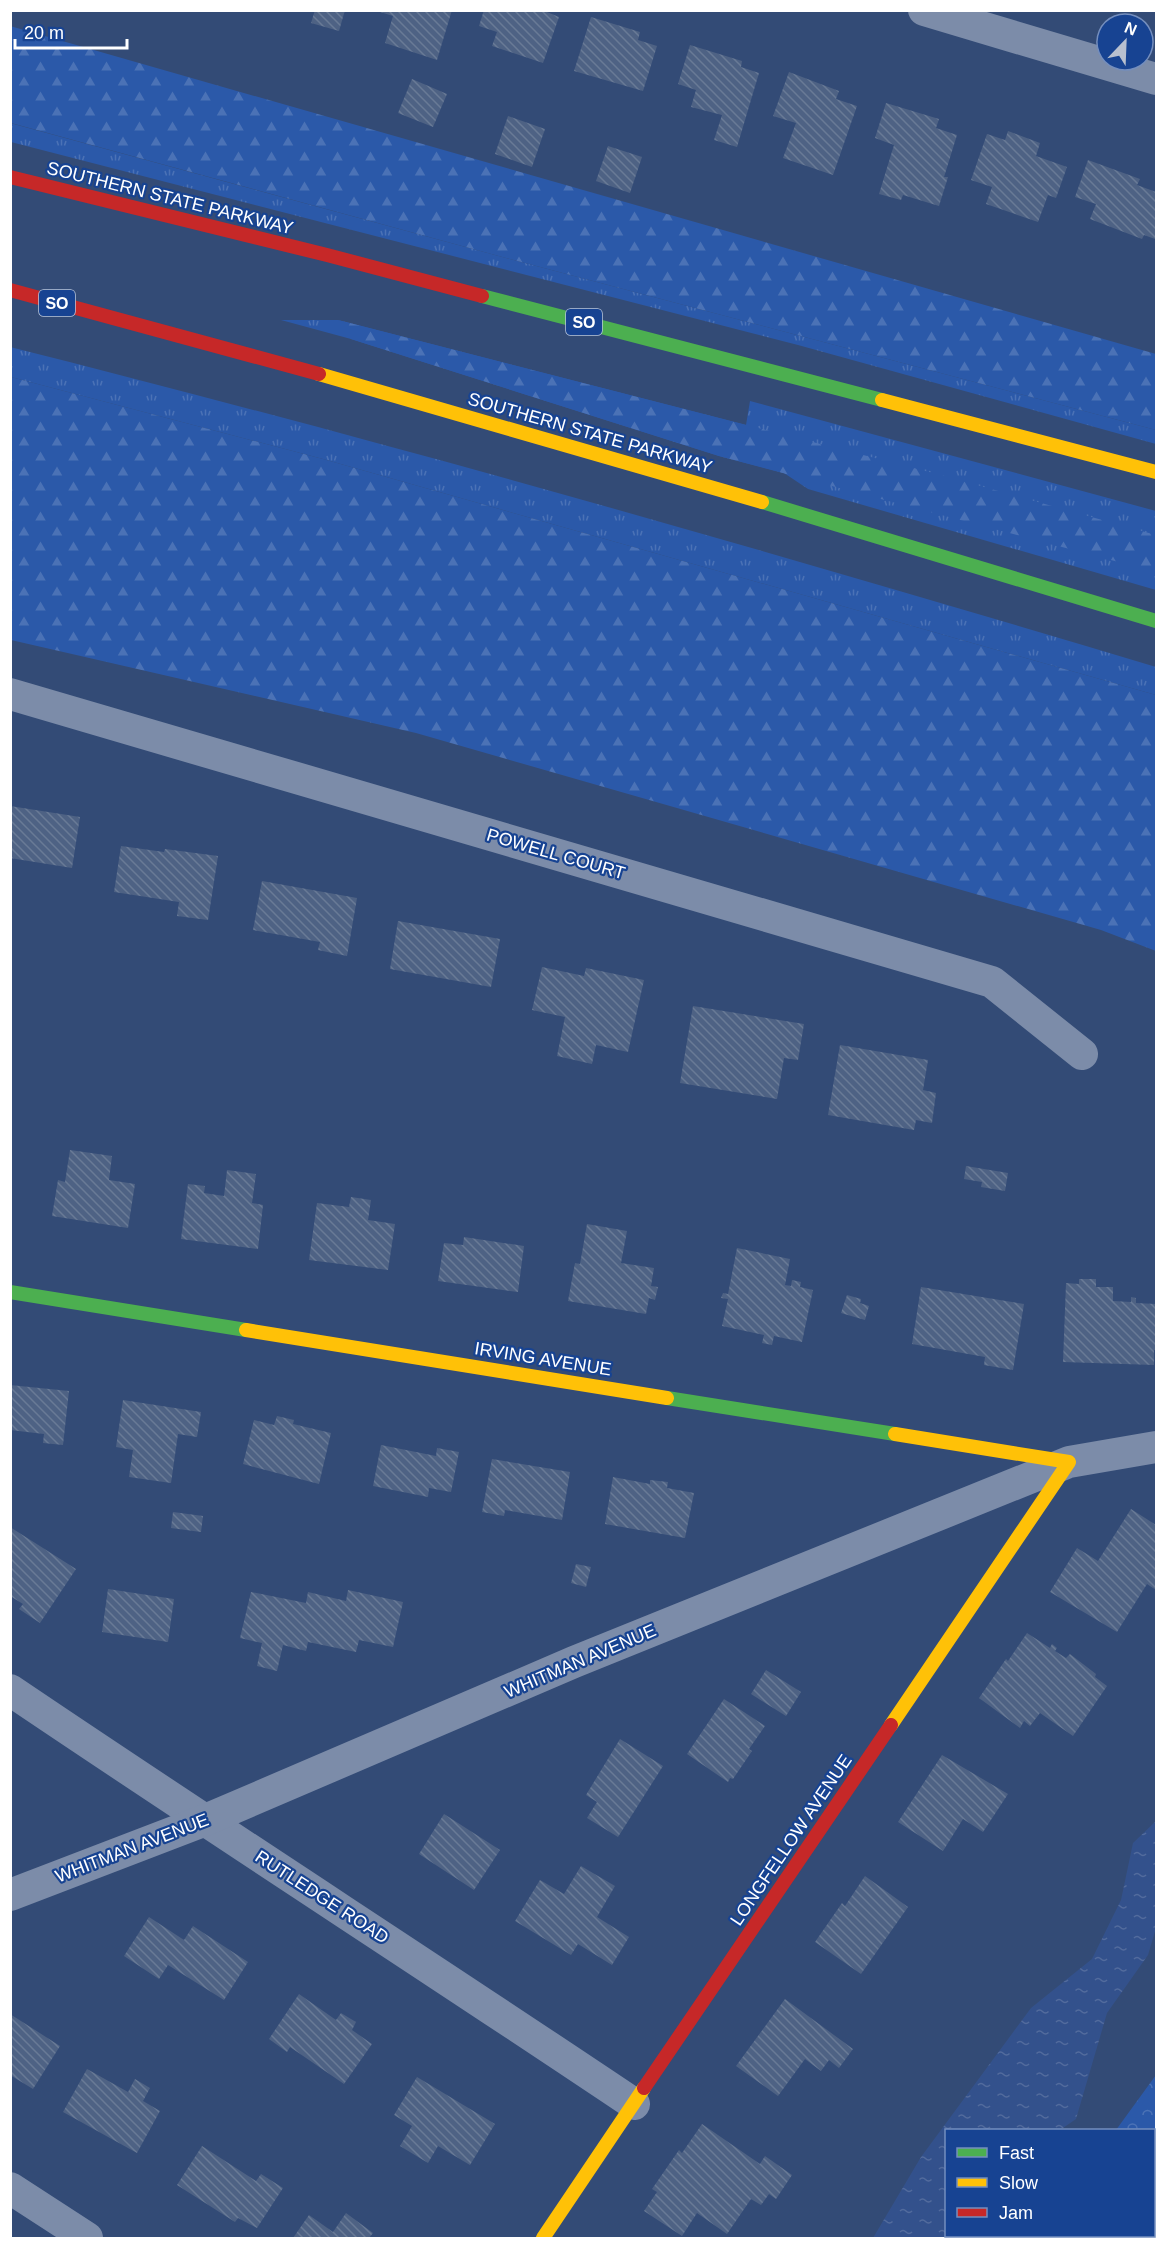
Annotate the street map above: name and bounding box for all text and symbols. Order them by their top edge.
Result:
scale bar [15,12,128,50]
north arrow [1095,12,1155,72]
text: N [1122,19,1139,39]
text: 20 m [24,23,64,43]
street label: SOUTHERN STATE PARKWAY [45,158,295,238]
road number: SO [39,290,75,316]
road number: SO [566,309,602,335]
street label: SOUTHERN STATE PARKWAY [466,389,714,477]
street label: POWELL COURT [484,825,628,883]
street label: IRVING AVENUE [473,1338,613,1380]
street label: WHITMAN AVENUE [501,1620,659,1702]
street label: LONGFELLOW AVENUE [726,1751,856,1929]
street label: WHITMAN AVENUE [52,1810,212,1886]
street label: RUTLEDGE ROAD [252,1846,392,1948]
legend [945,2129,1155,2237]
text: Fast [999,2143,1034,2163]
text: Slow [999,2173,1039,2193]
text: Jam [999,2203,1033,2223]

